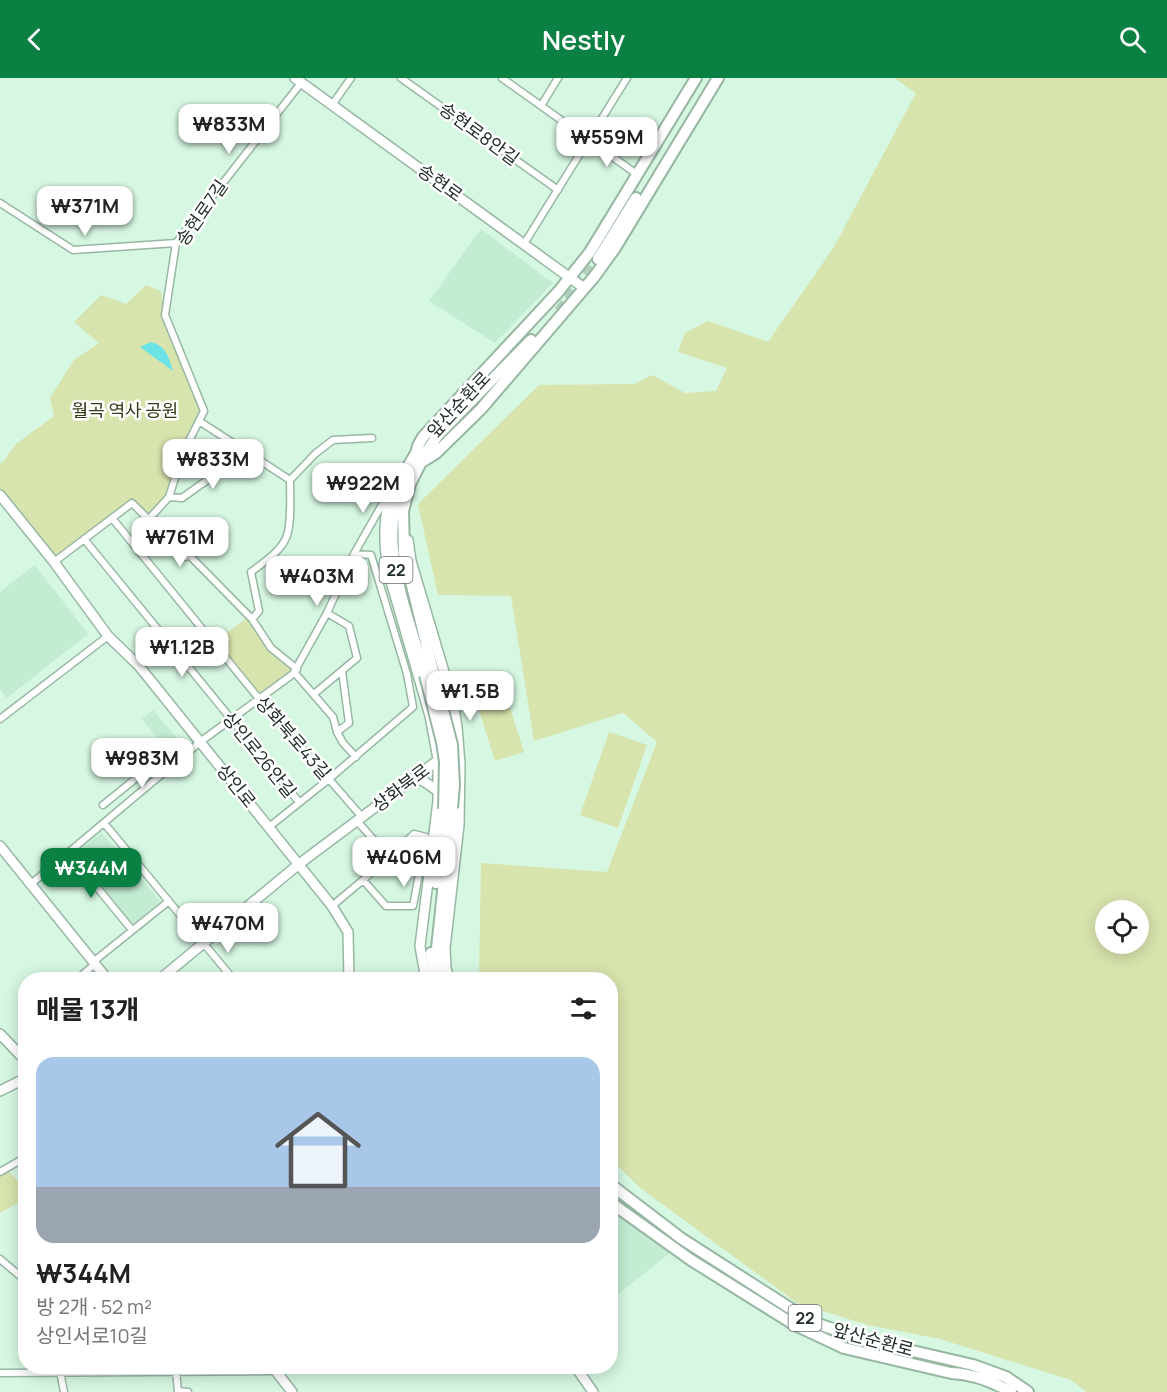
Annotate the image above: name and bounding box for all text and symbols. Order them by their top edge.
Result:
text: Nestly [542,21,625,58]
icon: back [18,23,51,56]
icon: search [1116,23,1149,56]
street label: 송현로8안길 [435,96,524,170]
pin: ₩833M [187,104,271,155]
text: ₩833M [193,110,265,137]
pin: ₩559M [565,117,649,168]
text: ₩559M [570,123,644,150]
street label: 송현로 [413,158,468,207]
street label: 송현로7길 [170,175,233,250]
pin: ₩371M [43,186,127,237]
text: ₩371M [51,192,119,219]
street label: 앞산순환로 [421,366,495,443]
park label: 월곡 역사 공원 [72,398,178,422]
pin: ₩833M [171,439,255,490]
text: ₩833M [177,445,249,472]
pin: ₩922M [321,463,405,514]
text: ₩922M [326,469,400,496]
pin: ₩761M [138,517,222,568]
text: ₩761M [146,523,214,550]
pin: ₩403M [275,556,359,607]
road number: 22 [380,557,412,583]
text: ₩403M [280,562,354,589]
pin: ₩1.12B [133,627,231,678]
text: ₩1.12B [149,633,215,660]
pin: ₩1.5B [428,671,512,722]
text: ₩1.5B [441,677,499,704]
street label: 상화북로43길 [251,690,337,784]
street label: 상인로26안길 [218,708,300,802]
pin: ₩983M [100,738,184,789]
text: ₩983M [105,744,179,771]
street label: 상화북로 [367,758,434,817]
street label: 상인로 [212,760,260,812]
pin: ₩406M [362,837,446,888]
text: ₩406M [366,843,442,870]
pin: ₩344M [49,848,133,899]
text: ₩344M [54,854,128,881]
map controls [1095,900,1149,954]
button: locate [1095,900,1149,954]
pin: ₩470M [186,903,270,954]
text: ₩470M [191,909,265,936]
text: 매물 13개 [36,991,139,1027]
icon: filters [567,992,600,1025]
icon: home [264,1096,372,1204]
text: ₩344M [36,1255,131,1291]
text: 방 2개 · 52 m² [36,1293,152,1320]
road number: 22 [788,1305,822,1331]
street label: 앞산순환로 [830,1317,916,1361]
text: 상인서로10길 [36,1322,148,1349]

